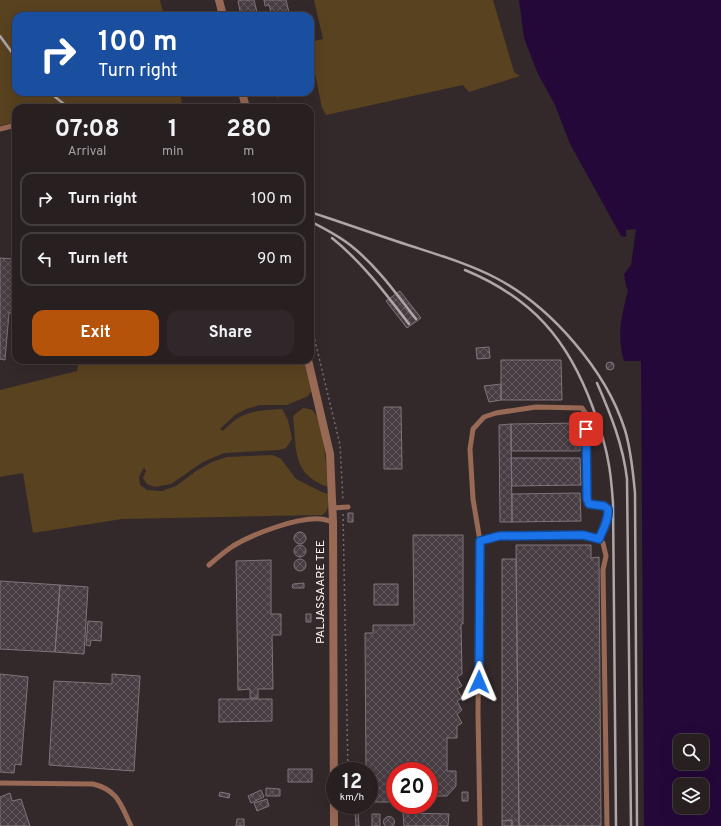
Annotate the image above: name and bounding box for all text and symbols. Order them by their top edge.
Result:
text: 100 m [98,25,178,61]
icon: right [32,28,84,80]
text: Turn right [98,60,178,83]
text: 07:08 [55,115,120,145]
text: 1 [168,115,178,145]
text: 280 [226,115,271,145]
text: Arrival [68,144,106,160]
text: min [162,144,184,160]
text: m [243,144,254,160]
icon: right [34,188,56,210]
text: Turn right [68,190,137,209]
text: 100 m [251,190,292,209]
icon: left [34,248,56,270]
text: Turn left [68,250,128,269]
text: 90 m [257,250,292,269]
button: Exit [32,310,159,356]
button: Share [167,310,294,356]
pin [569,412,603,446]
icon: arrive [575,418,597,440]
street label: PALJASSAARE TEE [313,540,329,644]
position arrow [458,661,500,703]
map controls [673,734,709,814]
button: search [673,734,709,770]
speed limit sign: 20 [386,762,438,814]
text: 12 [342,770,362,796]
button: layers [673,778,709,814]
text: km/h [340,791,364,804]

